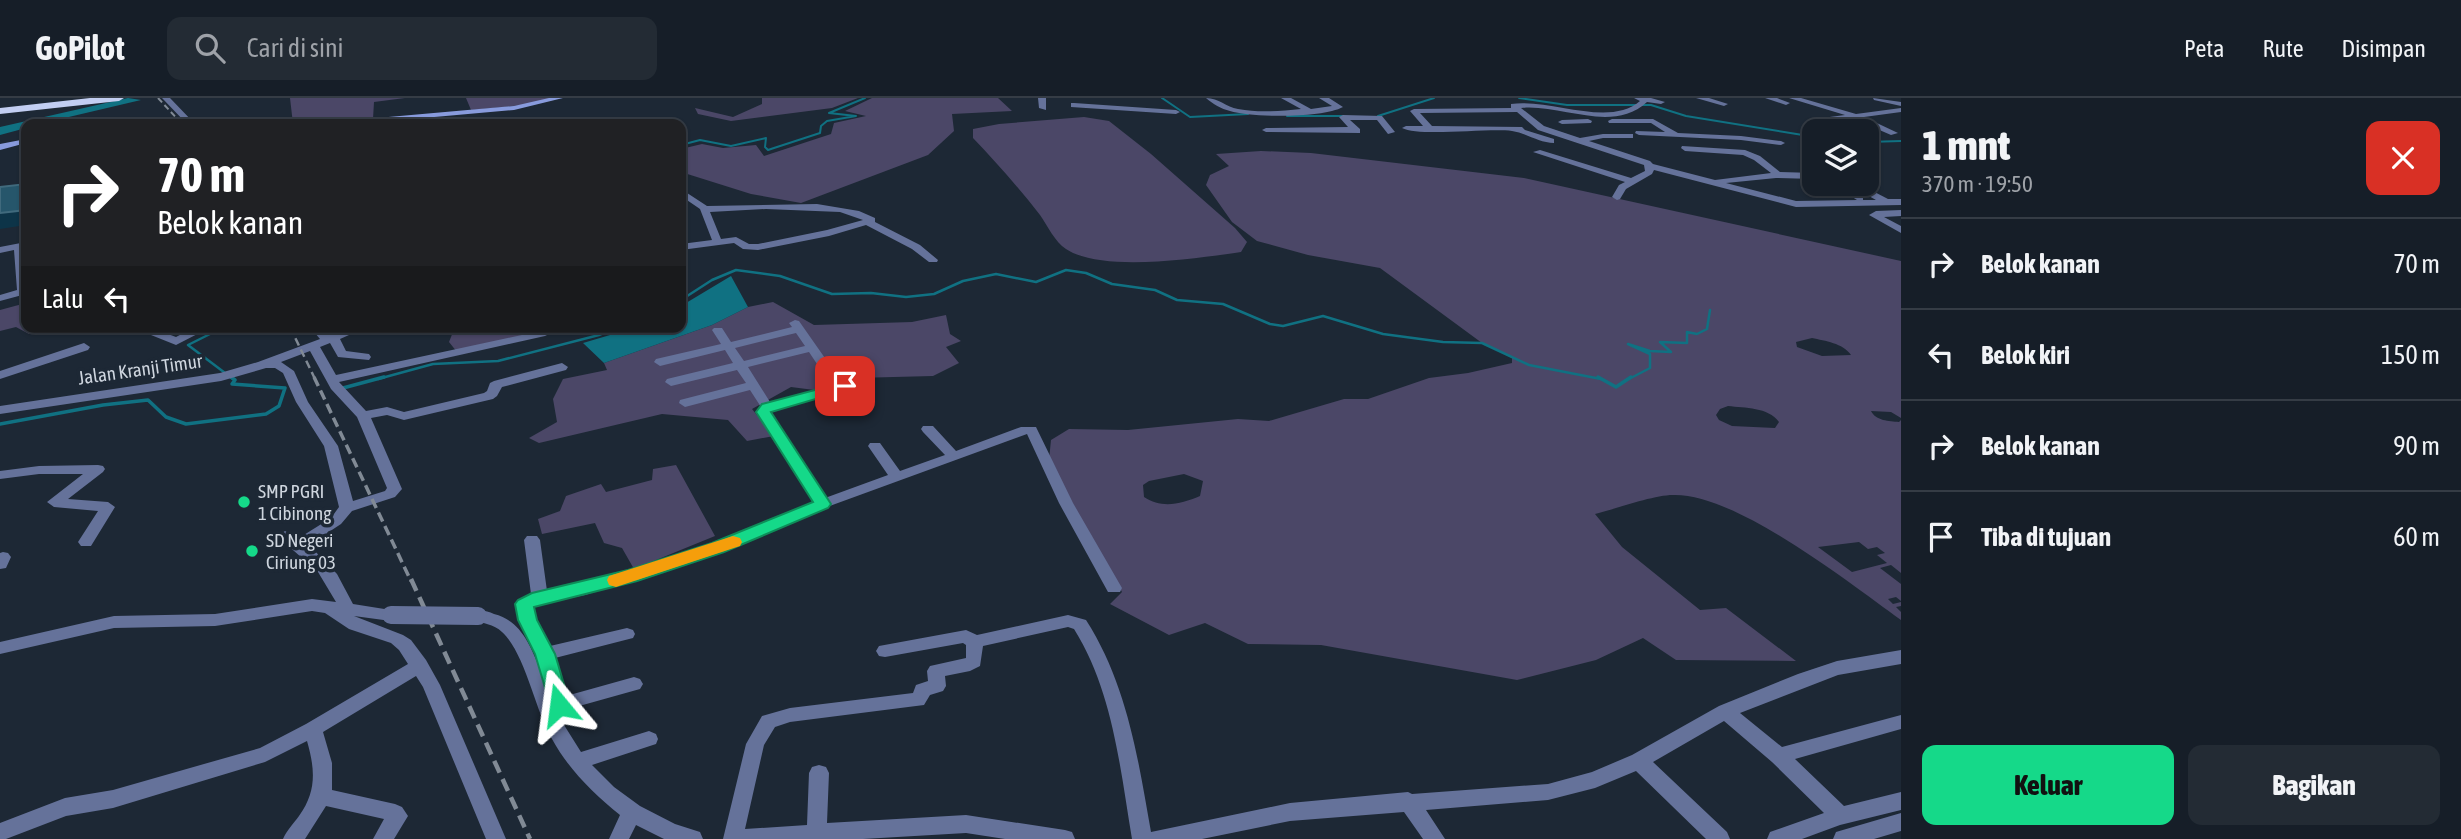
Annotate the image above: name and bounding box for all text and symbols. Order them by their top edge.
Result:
search box [167,17,657,80]
text: GoPilot [35,29,125,67]
icon: search [191,29,229,67]
text: Cari di sini [247,33,343,63]
text: Peta [2184,35,2224,62]
text: Rute [2262,35,2304,62]
text: Disimpan [2342,35,2426,62]
map controls [1802,119,1879,196]
button: layers [1802,119,1879,196]
text: 1 mnt [1922,121,2010,169]
button: close [2366,121,2440,195]
text: 70 m [157,146,245,202]
icon: right [42,147,133,238]
text: 370 m · 19:50 [1922,171,2033,197]
text: Belok kanan [157,204,303,241]
icon: right [1922,245,1960,283]
text: Belok kanan [1981,249,2100,279]
text: 70 m [2393,249,2440,279]
icon: left [98,280,136,318]
text: Lalu [42,284,84,314]
icon: left [1922,336,1960,374]
text: Belok kiri [1981,340,2070,370]
text: 150 m [2381,340,2440,370]
street label: Jalan Kranji Timur [76,349,204,389]
pin [815,356,875,416]
icon: arrive [826,367,864,405]
icon: right [1922,427,1960,465]
text: Belok kanan [1981,431,2100,461]
text: 90 m [2393,431,2440,461]
place label: SMP PGRI 1 Cibinong [258,480,332,524]
marker: SMP PGRI 1 Cibinong [236,494,252,510]
icon: arrive [1922,518,1960,556]
text: Tiba di tujuan [1981,522,2111,552]
text: 60 m [2393,522,2440,552]
place label: SD Negeri Ciriung 03 [266,529,336,573]
marker: SD Negeri Ciriung 03 [244,543,260,559]
position arrow [522,668,596,742]
button: Keluar [1922,745,2174,825]
button: Bagikan [2188,745,2440,825]

